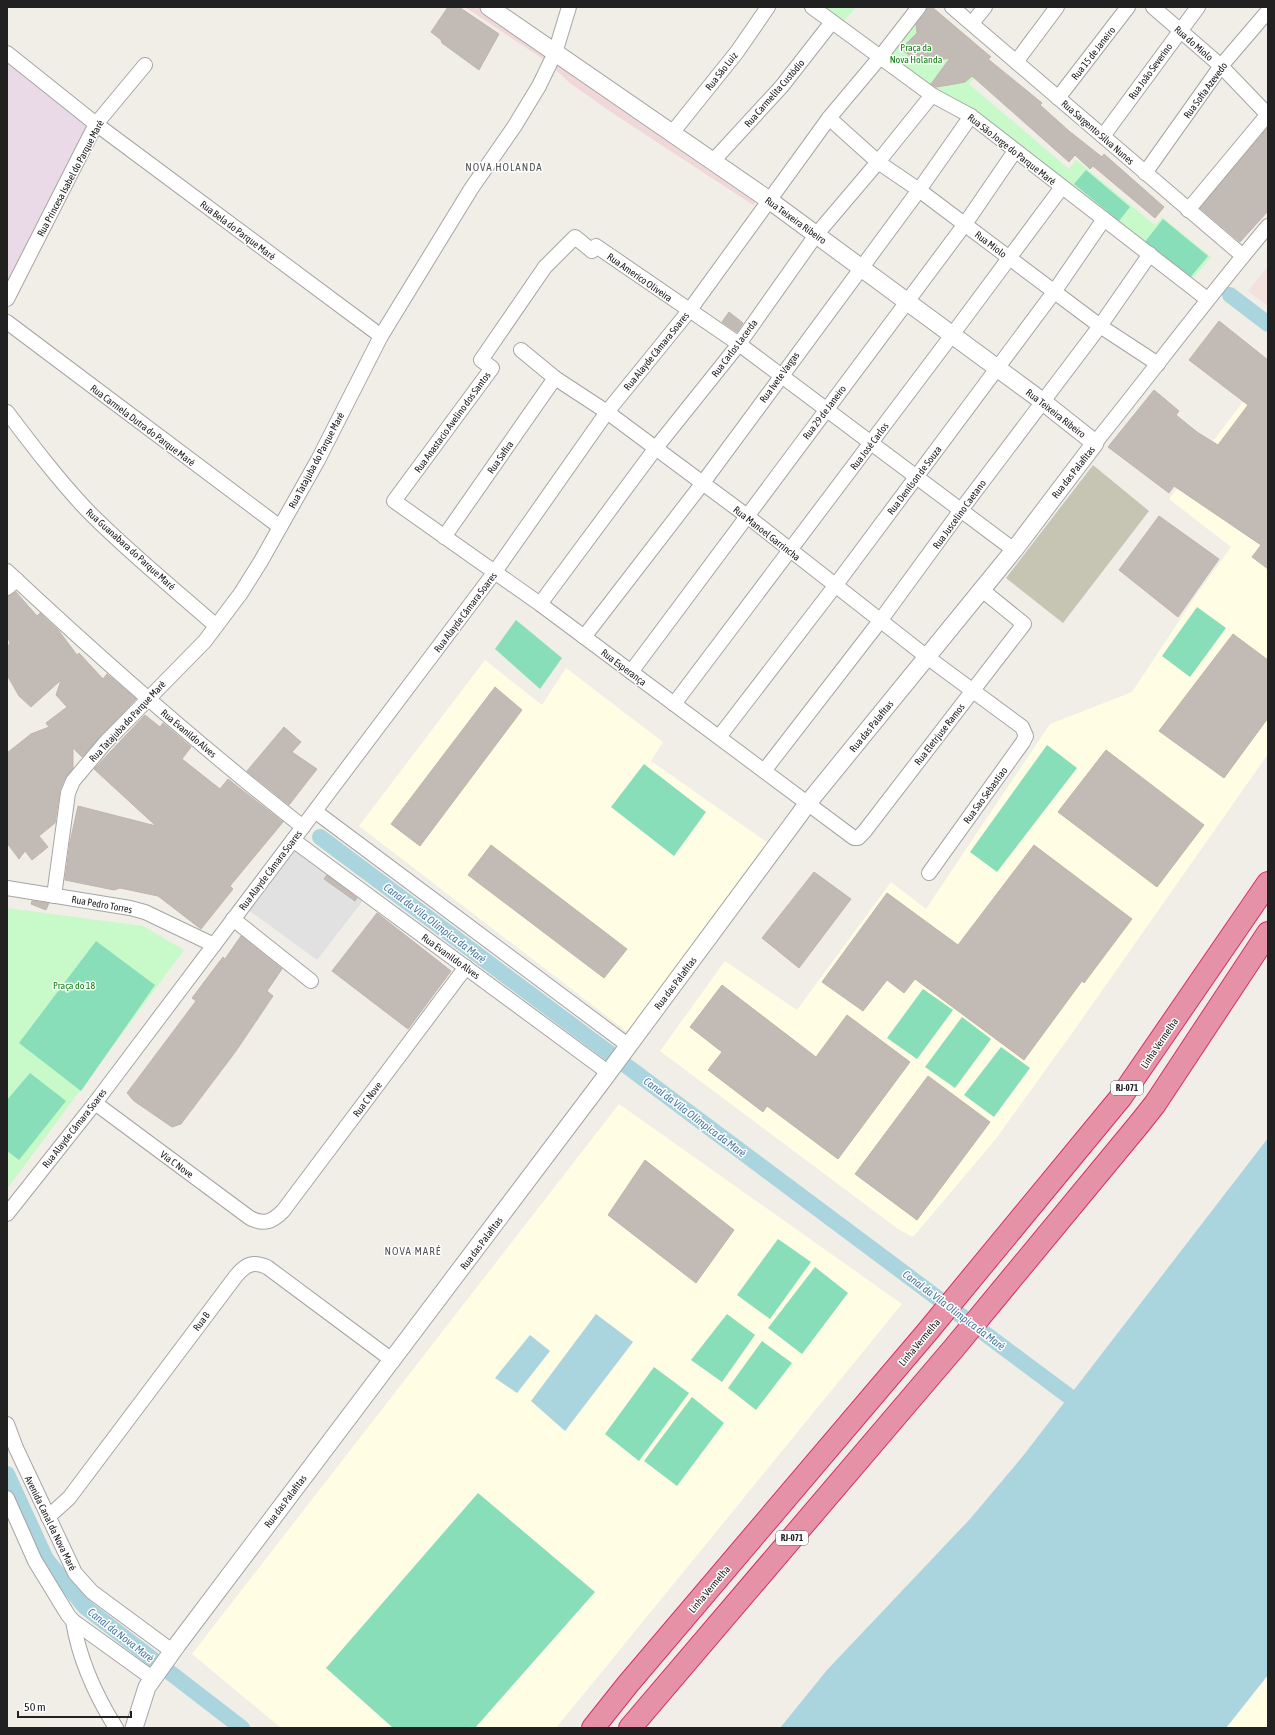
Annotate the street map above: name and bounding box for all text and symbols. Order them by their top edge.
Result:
street label: Rua 15 de Janeiro [1069,24,1118,82]
street label: Rua do Miolo [1172,24,1215,63]
street label: Rua João Severino [1126,41,1175,101]
park label: Praça da Nova Holanda [890,42,943,65]
street label: Rua São Luiz [703,50,740,93]
street label: Rua Carmelita Custódio [742,57,807,129]
street label: Rua Sofia Azevedo [1181,60,1230,120]
street label: Rua Sargento Silva Nunes [1059,98,1137,167]
street label: Rua São Jorge do Parque Maré [965,112,1058,187]
street label: Rua Princesa Isabel do Parque Maré [35,118,106,238]
district label: NOVA HOLANDA [465,161,543,173]
street label: Rua Teixeira Ribeiro [763,195,829,246]
street label: Rua Bela do Parque Maré [198,199,278,263]
street label: Rua Miolo [973,229,1009,260]
street label: Rua Americo Oliveira [605,251,675,304]
street label: Rua Alayde Câmara Soares [622,310,691,392]
street label: Rua Carlos Lacerda [709,317,760,379]
street label: Rua Ivete Vargas [757,349,802,405]
street label: Rua Anastacio Avelino dos Santos [412,369,493,475]
street label: Rua Carmela Dutra do Parque Maré [88,383,197,469]
street label: Rua 29 de Janeiro [801,383,848,441]
street label: Rua Teixeira Ribeiro [1024,387,1088,440]
street label: Rua Tatajuba do Parque Maré [286,410,347,510]
street label: Rua José Carlos [848,420,891,472]
street label: Rua Safira [485,439,516,476]
street label: Rua Denilson de Souza [885,444,944,517]
street label: Rua das Palafitas [1050,444,1097,500]
street label: Rua Juscelino Caetano [931,478,988,551]
street label: Rua Manoel Garrincha [731,504,802,563]
street label: Rua Guanabara do Parque Maré [84,507,178,592]
street label: Rua Alayde Câmara Soares [432,570,499,654]
street label: Rua Esperança [599,647,649,688]
street label: Rua Tatajuba do Parque Maré [87,678,168,764]
street label: Rua das Palafitas [847,698,896,754]
street label: Rua Eletrjuse Ramos [912,701,967,767]
street label: Rua Evanildo Alves [159,707,219,760]
street label: Rua Sao Sebastiao [961,765,1010,826]
street label: Rua Alayde Câmara Soares [237,828,304,912]
water label: Canal da Vila Olímpica da Maré [382,881,488,965]
street label: Rua Pedro Torres [71,894,134,915]
street label: Rua Evanildo Alves [420,932,482,981]
street label: Rua das Palafitas [652,954,699,1012]
park label: Praça do 18 [53,980,95,991]
street label: Linha Vermelha [1139,1016,1180,1070]
water label: Canal da Vila Olímpica da Maré [642,1075,748,1159]
street label: Rua C Nove [351,1079,384,1119]
road number: RJ-071 [1111,1081,1143,1095]
street label: Rua Alayde Câmara Soares [40,1086,109,1170]
street label: Via C Nove [158,1149,196,1180]
street label: Rua das Palafitas [458,1214,505,1272]
district label: NOVA MARÉ [385,1245,441,1257]
water label: Canal da Vila Olímpica da Maré [901,1268,1007,1352]
street label: Rua B [191,1310,212,1333]
street label: Linha Vermelha [897,1316,942,1368]
street label: Rua das Palafitas [262,1472,309,1530]
street label: Avenida Canal da Nova Maré [23,1474,79,1573]
road number: RJ-071 [776,1531,808,1545]
street label: Linha Vermelha [687,1563,732,1615]
water label: Canal da Nova Maré [86,1606,156,1664]
scale bar [18,1693,131,1719]
text: 50 m [24,1700,46,1714]

